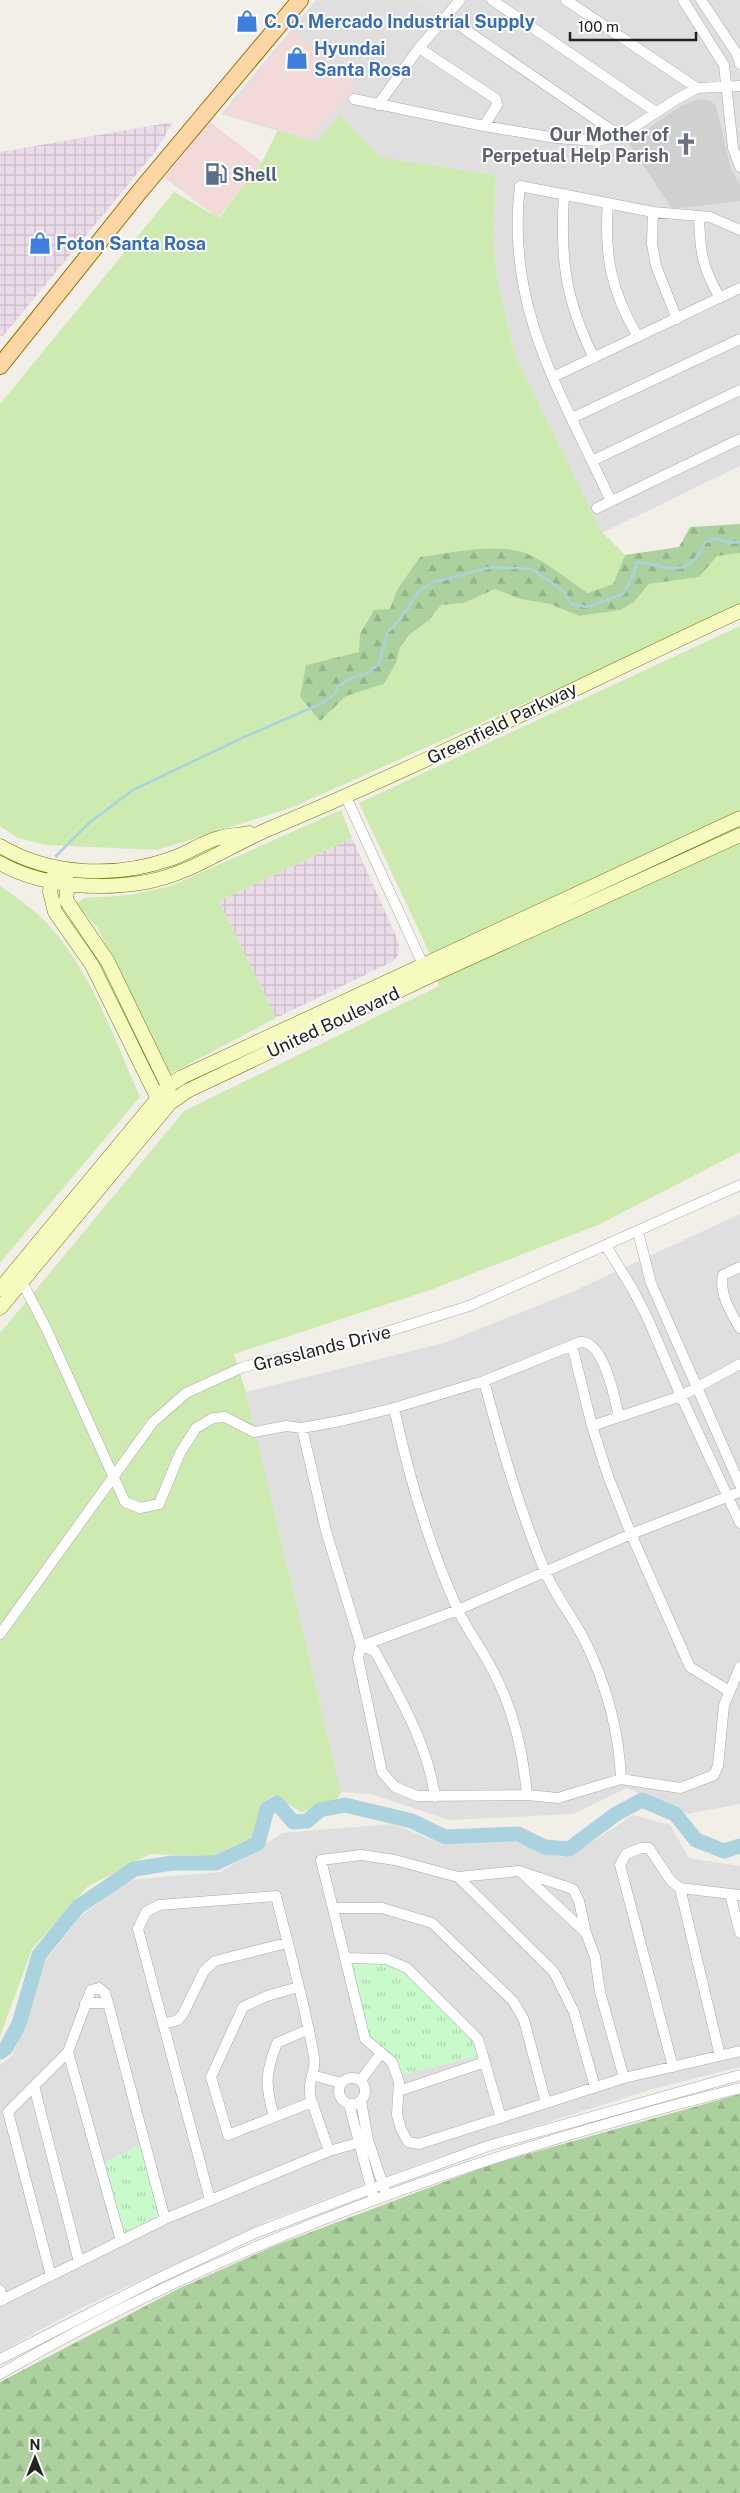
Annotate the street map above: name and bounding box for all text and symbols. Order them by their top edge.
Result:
shop icon: C. O. Mercado Industrial Supply [234,8,260,34]
scale bar [570,10,696,42]
place label: C. O. Mercado Industrial Supply [264,11,535,32]
text: 100 m [578,18,619,35]
place label: Hyundai Santa Rosa [314,38,411,80]
shop icon: Hyundai Santa Rosa [284,45,310,71]
place label: Our Mother of Perpetual Help Parish [482,124,669,166]
church icon: Our Mother of Perpetual Help Parish [673,131,699,157]
fuel station icon: Shell [203,161,229,187]
place label: Shell [232,164,277,185]
shop icon: Foton Santa Rosa [27,230,53,256]
place label: Foton Santa Rosa [56,233,206,254]
street label: Greenfield Parkway [424,677,581,768]
street label: United Boulevard [263,982,403,1062]
street label: Grasslands Drive [251,1321,393,1375]
north arrow [10,2433,60,2483]
text: N [30,2437,40,2453]

